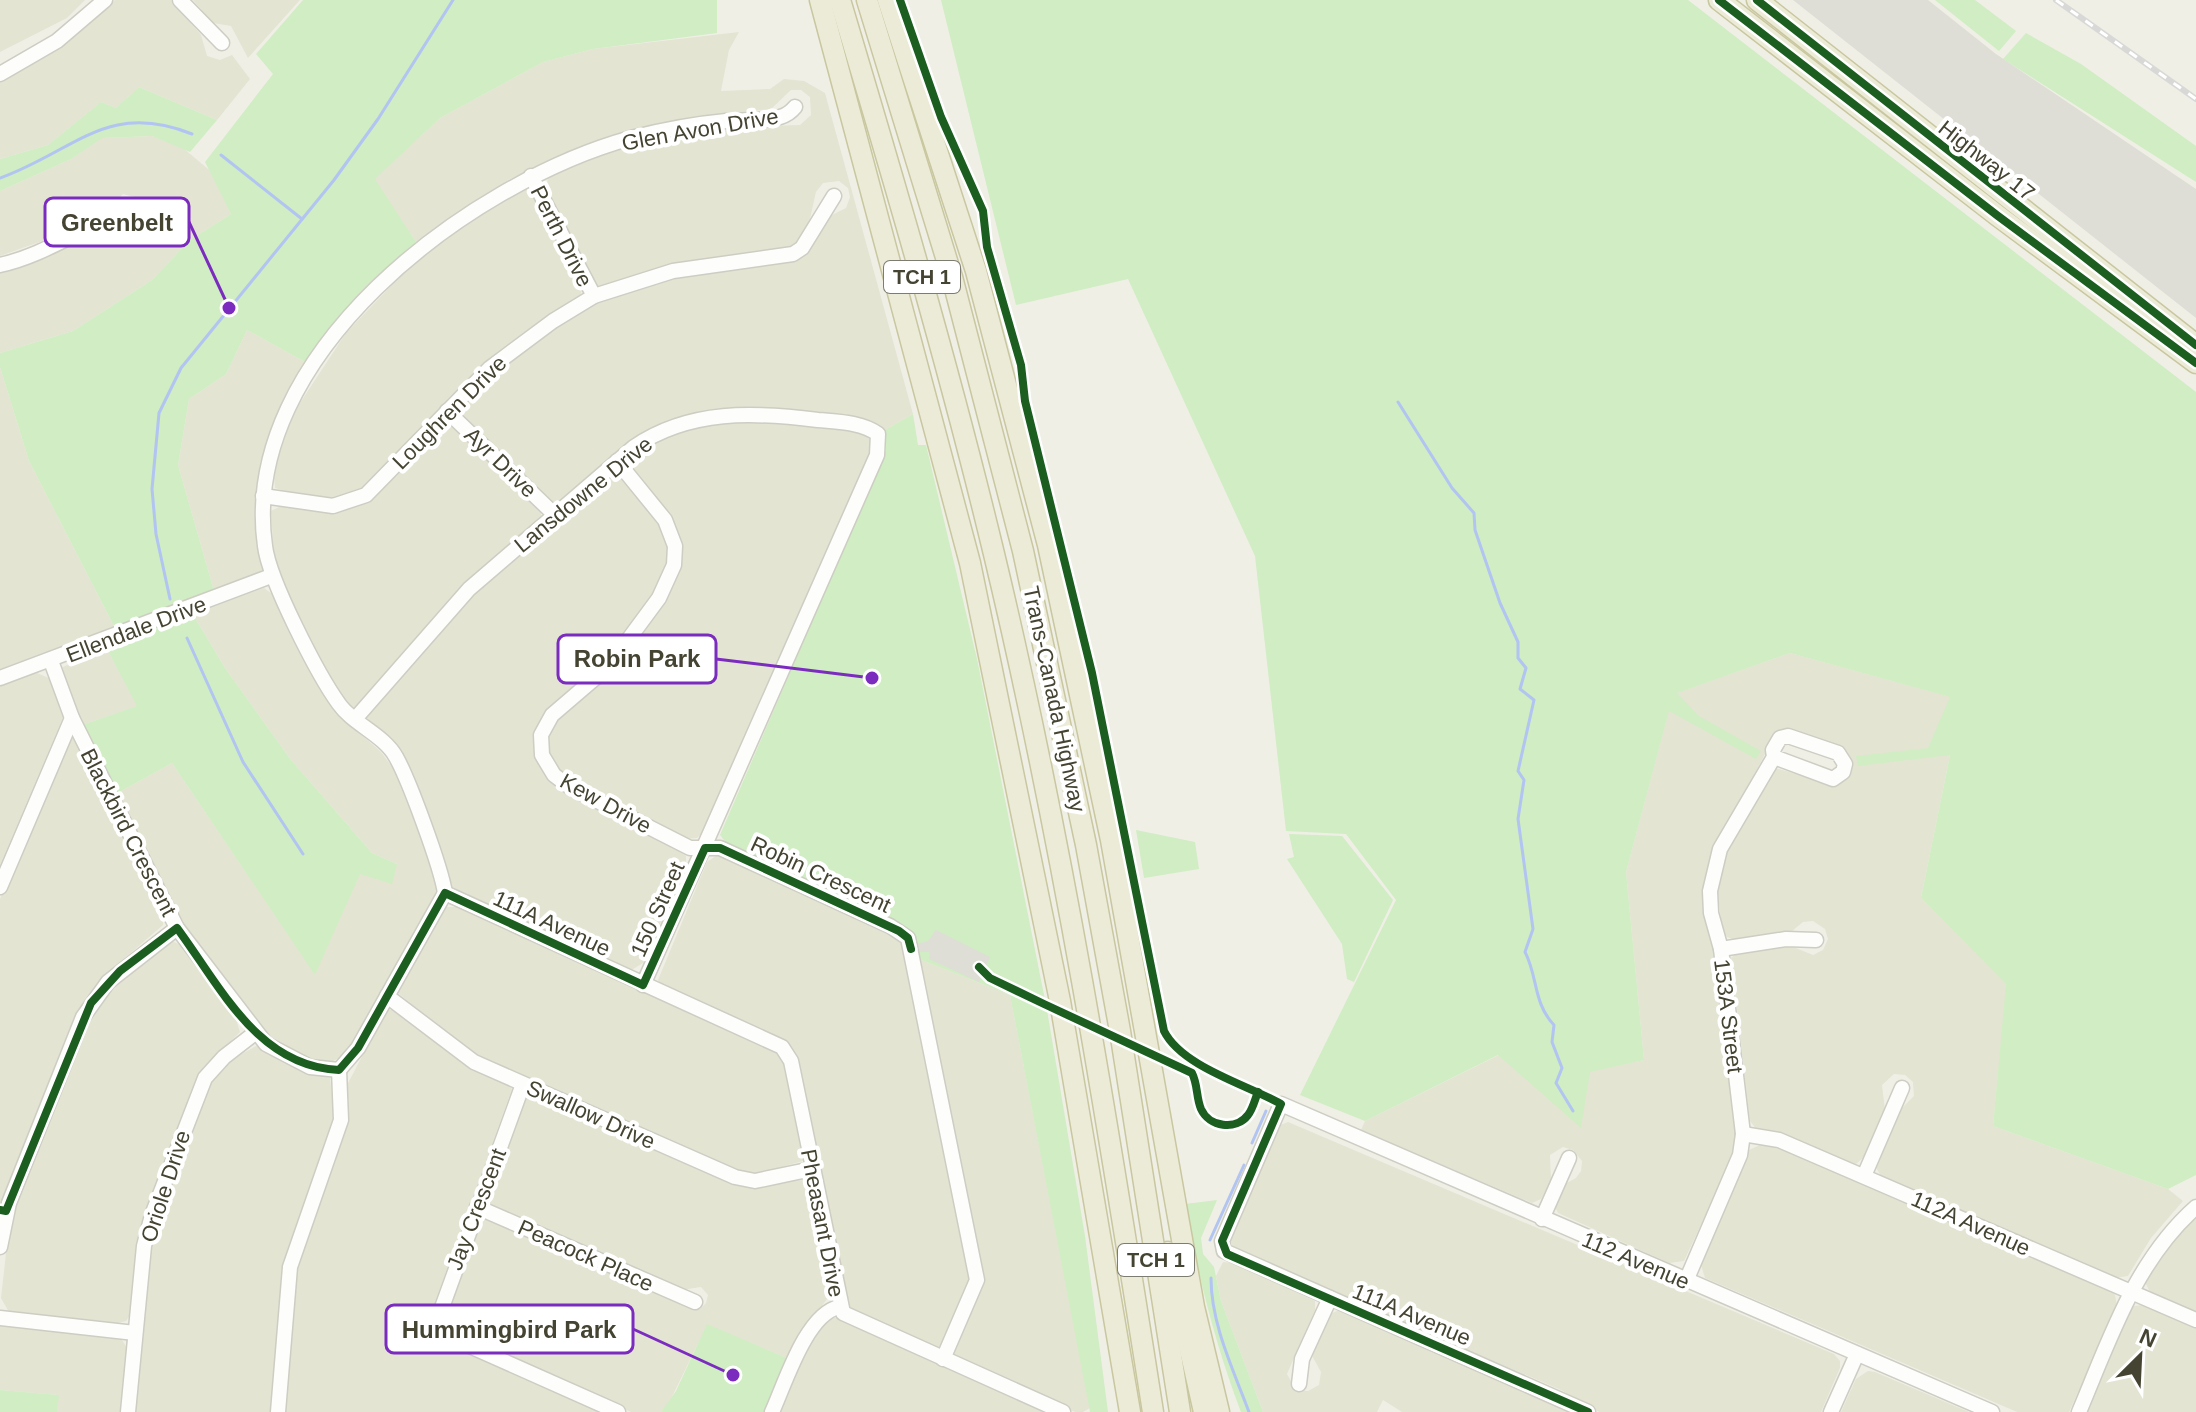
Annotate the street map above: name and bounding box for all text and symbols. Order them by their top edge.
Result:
street label: Glen Avon Drive [620,103,780,156]
street label: Highway 17 [1934,115,2040,206]
street label: Perth Drive [525,182,598,291]
callout: Greenbelt [45,198,189,246]
text: Greenbelt [61,209,173,236]
road number: TCH 1 [884,261,960,293]
street label: Loughren Drive [387,350,511,474]
street label: Ayr Drive [460,422,542,503]
street label: Lansdowne Drive [509,431,657,558]
street label: Trans-Canada Highway [1018,584,1091,814]
street label: Ellendale Drive [63,591,210,668]
callout: Robin Park [558,635,716,683]
text: Robin Park [574,645,701,672]
street label: Blackbird Crescent [76,744,182,920]
street label: Kew Drive [556,768,656,839]
street label: Robin Crescent [747,831,895,918]
street label: 150 Street [625,858,690,961]
street label: 111A Avenue [489,885,614,961]
street label: 153A Street [1709,957,1748,1075]
street label: Swallow Drive [523,1075,659,1154]
street label: Oriole Drive [136,1127,195,1245]
street label: Jay Crescent [442,1145,511,1274]
street label: Pheasant Drive [796,1147,849,1299]
street label: 112A Avenue [1907,1186,2034,1261]
street label: Peacock Place [514,1214,657,1296]
street label: 112 Avenue [1578,1227,1693,1294]
road number: TCH 1 [1118,1244,1194,1276]
street label: 111A Avenue [1349,1278,1475,1351]
callout: Hummingbird Park [386,1305,633,1353]
text: Hummingbird Park [402,1316,617,1343]
north arrow [2100,1316,2180,1396]
text: N [2136,1324,2160,1353]

